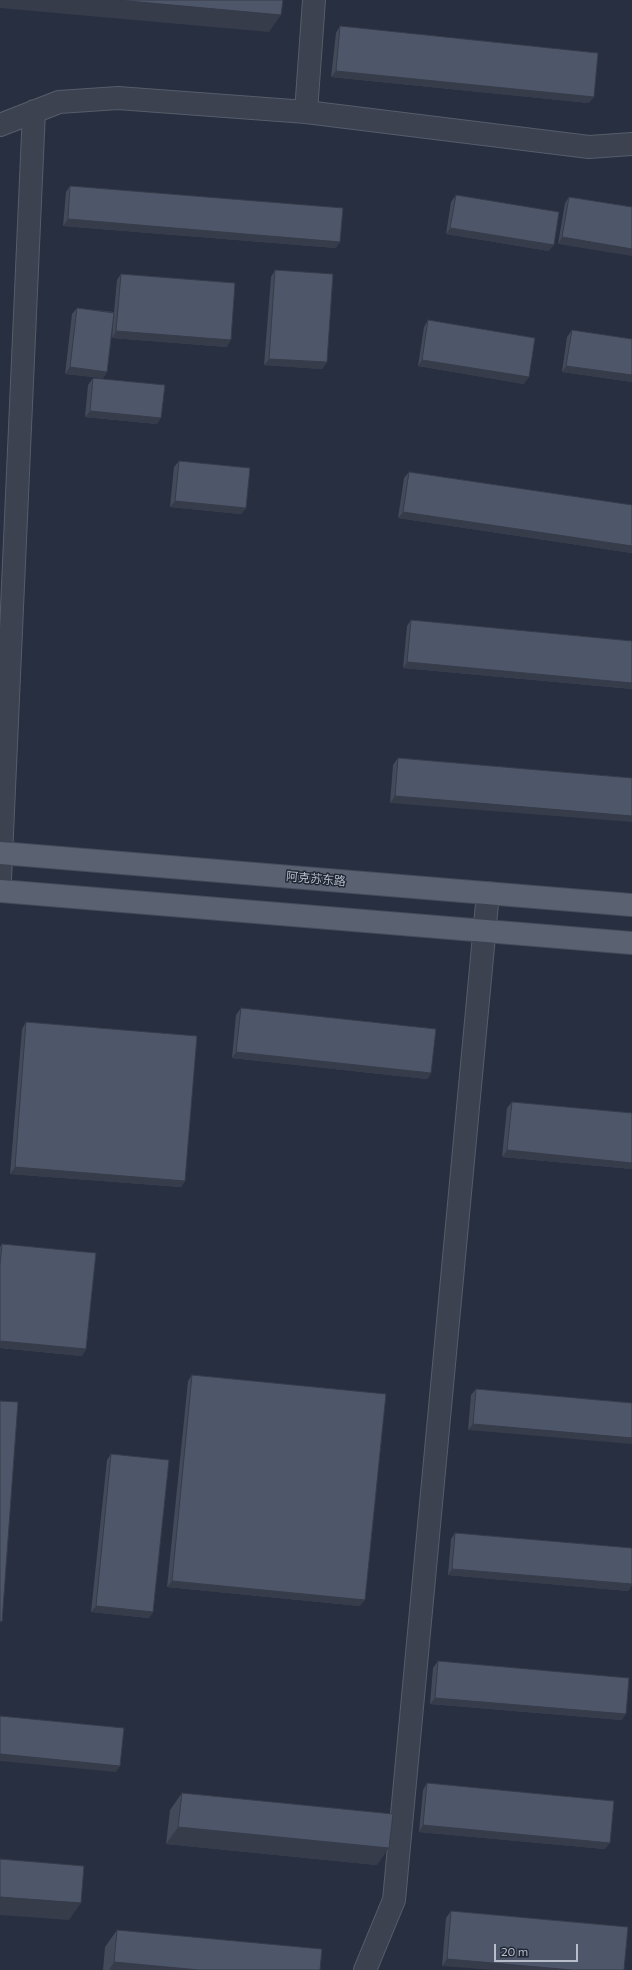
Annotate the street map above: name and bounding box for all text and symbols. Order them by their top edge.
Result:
street label: 阿克苏东路 [285,869,347,889]
scale bar [496,1936,580,1962]
text: 20 m [501,1944,528,1958]

